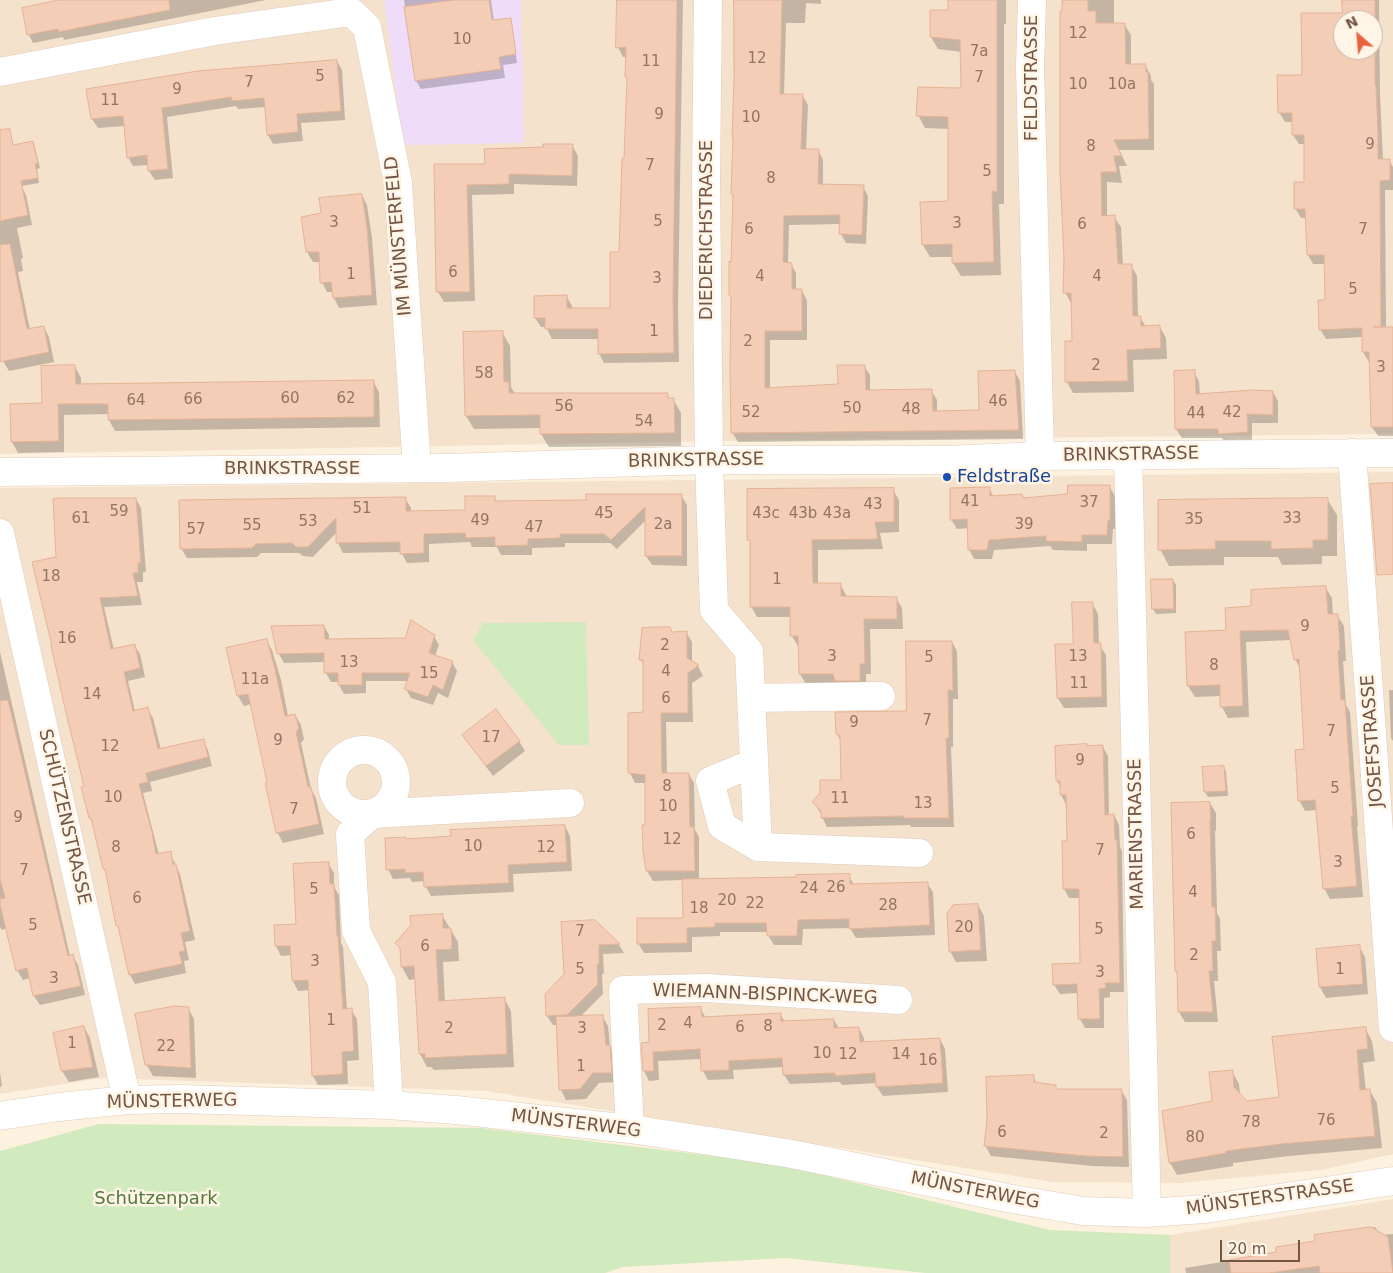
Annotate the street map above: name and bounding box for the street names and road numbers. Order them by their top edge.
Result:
street label: FELDSTRASSE [1021,15,1043,141]
street label: DIEDERICHSTRASSE [696,140,718,320]
street label: IM MÜNSTERFELD [381,155,417,317]
street label: BRINKSTRASSE [1063,443,1199,467]
street label: BRINKSTRASSE [628,449,764,473]
street label: BRINKSTRASSE [224,458,360,480]
street label: JOSEFSTRASSE [1358,674,1388,808]
street label: SCHÜTZENSTRASSE [33,727,95,907]
street label: MARIENSTRASSE [1125,758,1149,910]
street label: WIEMANN-BISPINCK-WEG [652,980,878,1010]
street label: MÜNSTERWEG [106,1090,238,1114]
street label: MÜNSTERWEG [510,1105,642,1143]
street label: MÜNSTERWEG [909,1168,1041,1214]
street label: MÜNSTERSTRASSE [1185,1176,1355,1220]

